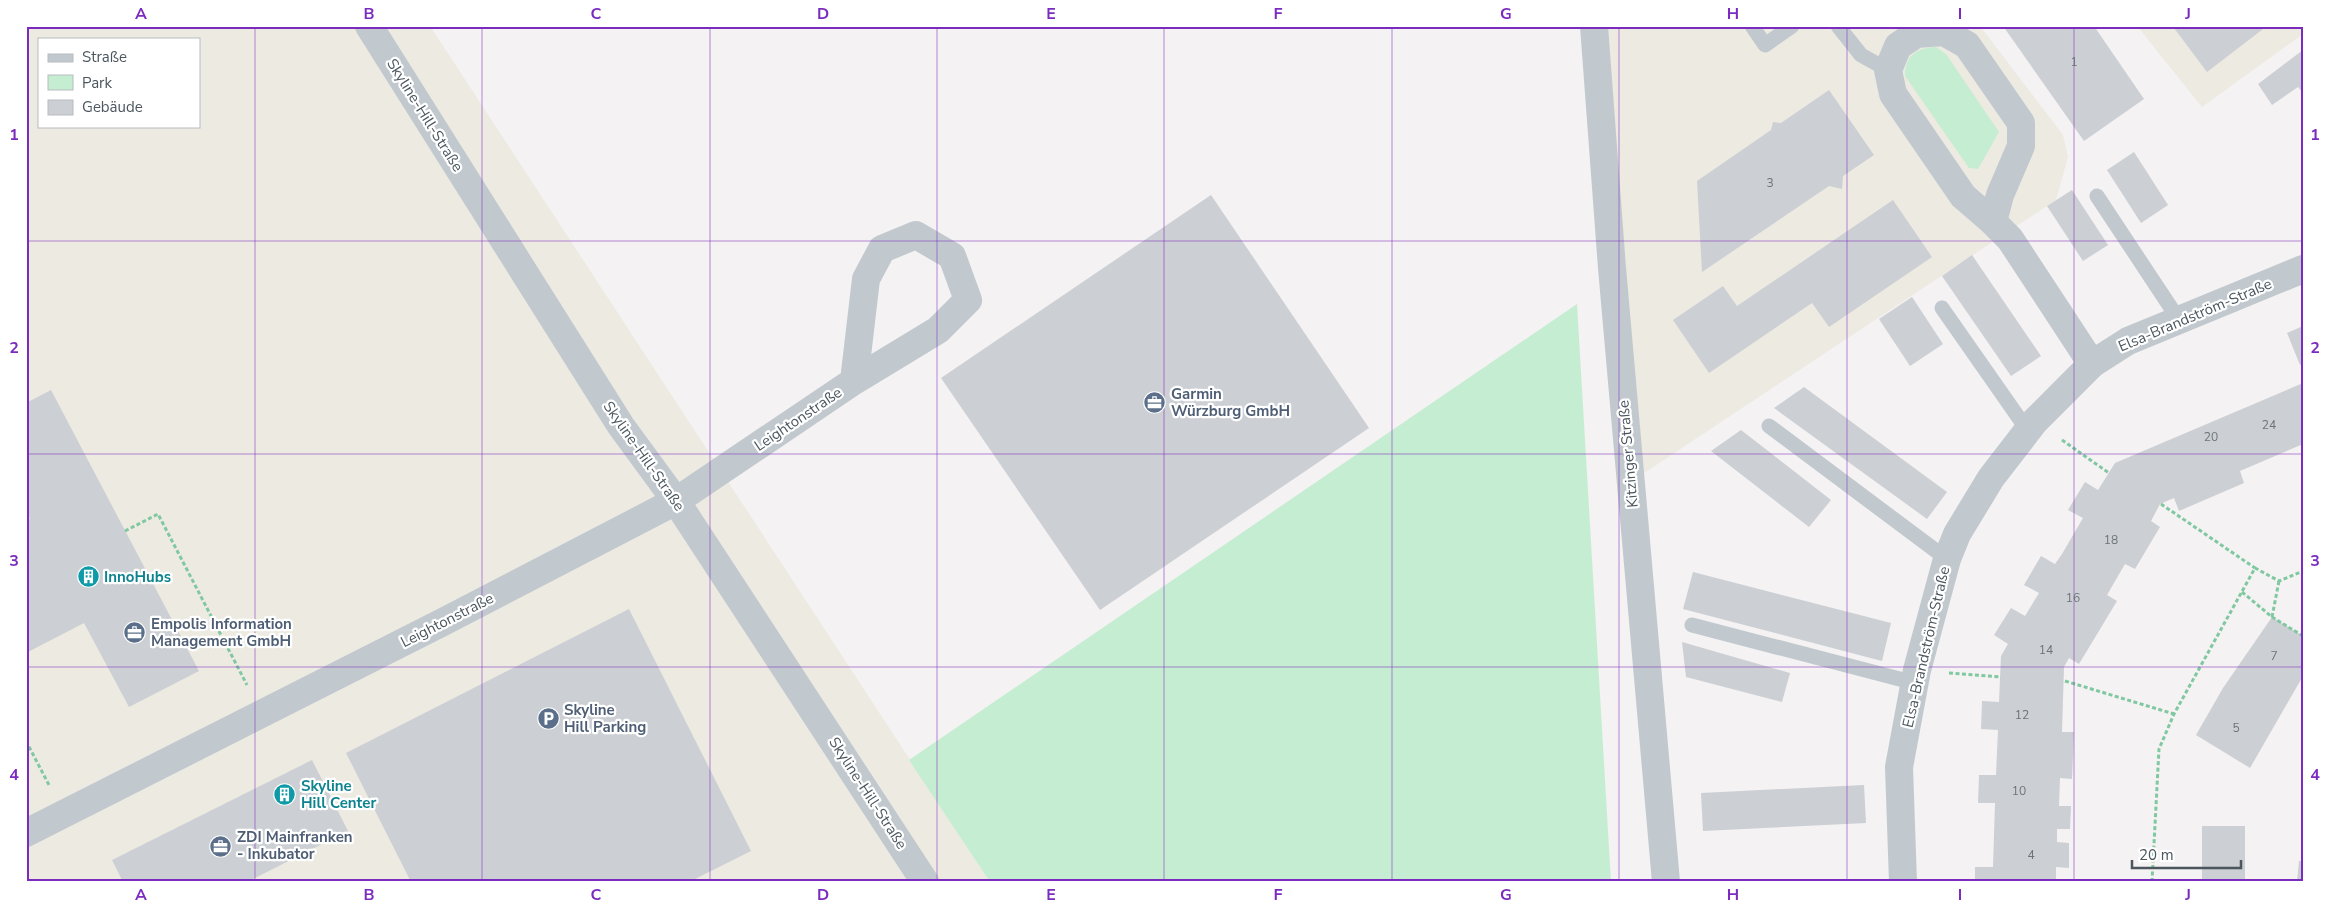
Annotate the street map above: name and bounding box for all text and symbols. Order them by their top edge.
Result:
text: A [135,3,147,25]
text: B [363,3,375,25]
text: C [591,3,602,25]
text: D [817,3,829,25]
text: E [1046,3,1056,25]
text: F [1274,3,1283,25]
text: G [1500,3,1512,25]
text: H [1727,3,1739,25]
text: I [1958,3,1962,25]
text: J [2184,3,2191,25]
legend [38,38,200,128]
text: Straße [82,47,127,67]
house number: 1 [2070,54,2078,70]
street label: Skyline-Hill-Straße [382,55,468,175]
text: Park [82,73,112,93]
text: Gebäude [82,97,143,117]
text: 1 [9,124,19,146]
text: 1 [2310,124,2320,146]
house number: 3 [1766,175,1774,191]
street label: Elsa-Brandström-Straße [2115,274,2275,356]
text: 2 [9,337,19,359]
text: 2 [2310,337,2320,359]
street label: Leightonstraße [750,382,846,456]
place label: Garmin Würzburg GmbH [1171,384,1290,421]
office icon: Garmin Würzburg GmbH [1143,391,1167,415]
street label: Skyline-Hill-Straße [599,397,689,515]
street label: Kitzinger Straße [1613,399,1643,509]
house number: 24 [2262,417,2276,433]
house number: 20 [2204,429,2218,445]
house number: 18 [2104,532,2118,548]
text: 3 [9,550,19,572]
text: 3 [2310,550,2320,572]
street label: Elsa-Brandström-Straße [1898,564,1954,730]
building icon: InnoHubs [76,565,100,589]
place label: InnoHubs [104,567,171,587]
street label: Leightonstraße [397,588,497,652]
house number: 16 [2066,590,2080,606]
place label: Empolis Information Management GmbH [151,614,292,651]
office icon: Empolis Information Management GmbH [123,621,147,645]
house number: 14 [2039,642,2053,658]
house number: 7 [2270,648,2278,664]
place label: Skyline Hill Parking [564,700,646,737]
parking icon: Skyline Hill Parking [536,707,560,731]
house number: 12 [2015,707,2029,723]
house number: 5 [2232,720,2240,736]
street label: Skyline-Hill-Straße [824,733,912,853]
text: 4 [9,764,19,786]
text: 4 [2310,764,2320,786]
place label: Skyline Hill Center [301,776,376,813]
building icon: Skyline Hill Center [273,783,297,807]
house number: 10 [2012,783,2026,799]
place label: ZDI Mainfranken - Inkubator [237,827,353,864]
office icon: ZDI Mainfranken - Inkubator [209,834,233,858]
scale bar [2132,838,2240,870]
text: 20 m [2139,845,2174,865]
house number: 4 [2027,847,2035,863]
text: A [135,884,147,906]
text: B [363,884,375,906]
text: C [591,884,602,906]
text: D [817,884,829,906]
text: E [1046,884,1056,906]
text: F [1274,884,1283,906]
text: G [1500,884,1512,906]
text: H [1727,884,1739,906]
text: I [1958,884,1962,906]
text: J [2184,884,2191,906]

